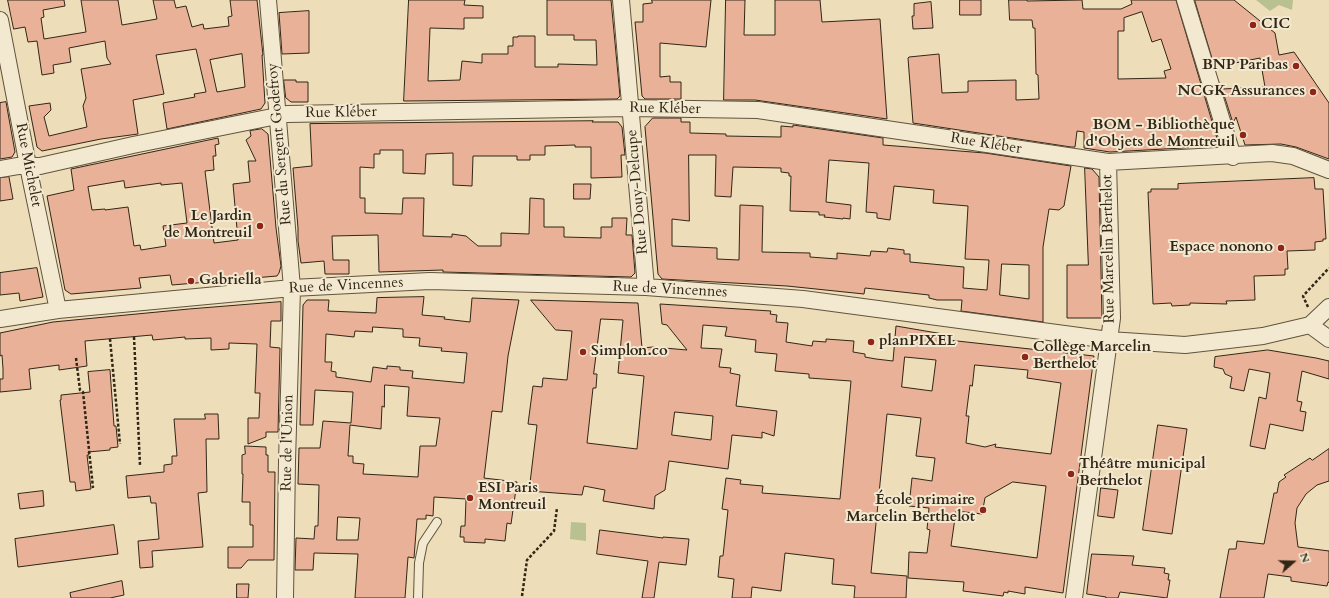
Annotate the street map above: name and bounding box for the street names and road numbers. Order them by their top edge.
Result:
street label: Rue du Sergent Godefroy [264,62,296,226]
street label: Rue Kléber [629,99,701,119]
street label: Rue Kléber [305,103,377,123]
street label: Rue Michelet [11,122,45,208]
street label: Rue Douy-Delcupe [624,129,652,255]
street label: Rue Kléber [949,130,1023,158]
street label: Rue Marcelin Berthelot [1099,174,1119,324]
street label: Rue de Vincennes [288,274,404,298]
street label: Rue de Vincennes [612,278,728,302]
street label: Rue de l'Union [278,394,298,492]

